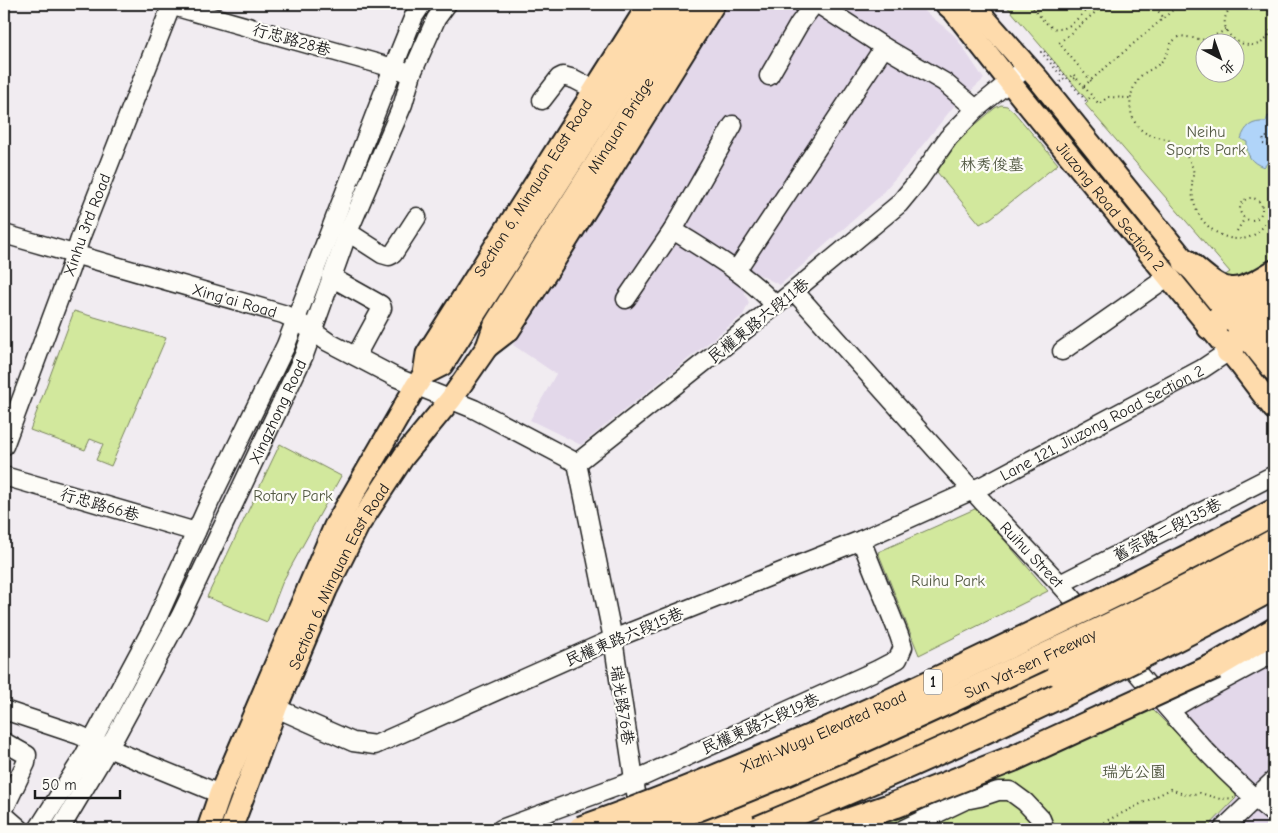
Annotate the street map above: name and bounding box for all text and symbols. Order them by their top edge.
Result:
street label: 行忠路28巷 [251,20,333,60]
north arrow [1196,32,1246,82]
text: 北 [1217,56,1239,78]
street label: Minquan Bridge [584,74,658,177]
street label: Section 6, Minquan East Road [471,96,596,280]
park label: Neihu Sports Park [1166,123,1246,159]
street label: Jiuzong Road Section 2 [1052,139,1168,275]
park label: 林秀俊墓 [960,156,1024,174]
street label: Xinhu 3rd Road [60,171,115,279]
street label: 民權東路六段11巷 [705,275,813,367]
street label: Xing'ai Road [190,280,279,322]
street label: Xingzhong Road [246,357,311,467]
street label: Lane 121, Jiuzong Road Section 2 [997,362,1207,485]
street label: Section 6, Minquan East Road [285,480,393,672]
street label: 行忠路66巷 [58,485,141,525]
park label: Rotary Park [253,487,333,505]
street label: 舊宗路二段135巷 [1110,495,1225,565]
street label: Ruihu Street [996,518,1067,592]
park label: Ruihu Park [911,572,985,590]
street label: 民權東路六段15巷 [562,604,686,670]
street label: Sun Yat-sen Freeway [961,625,1100,703]
street label: 瑞光路76巷 [607,664,637,746]
road number: 1 [924,670,942,694]
street label: Xizhi-Wugu Elevated Road [737,687,909,777]
street label: 民權東路六段19巷 [699,690,822,758]
park label: 瑞光公園 [1102,763,1166,781]
scale bar [35,768,120,800]
text: 50 m [42,776,77,794]

